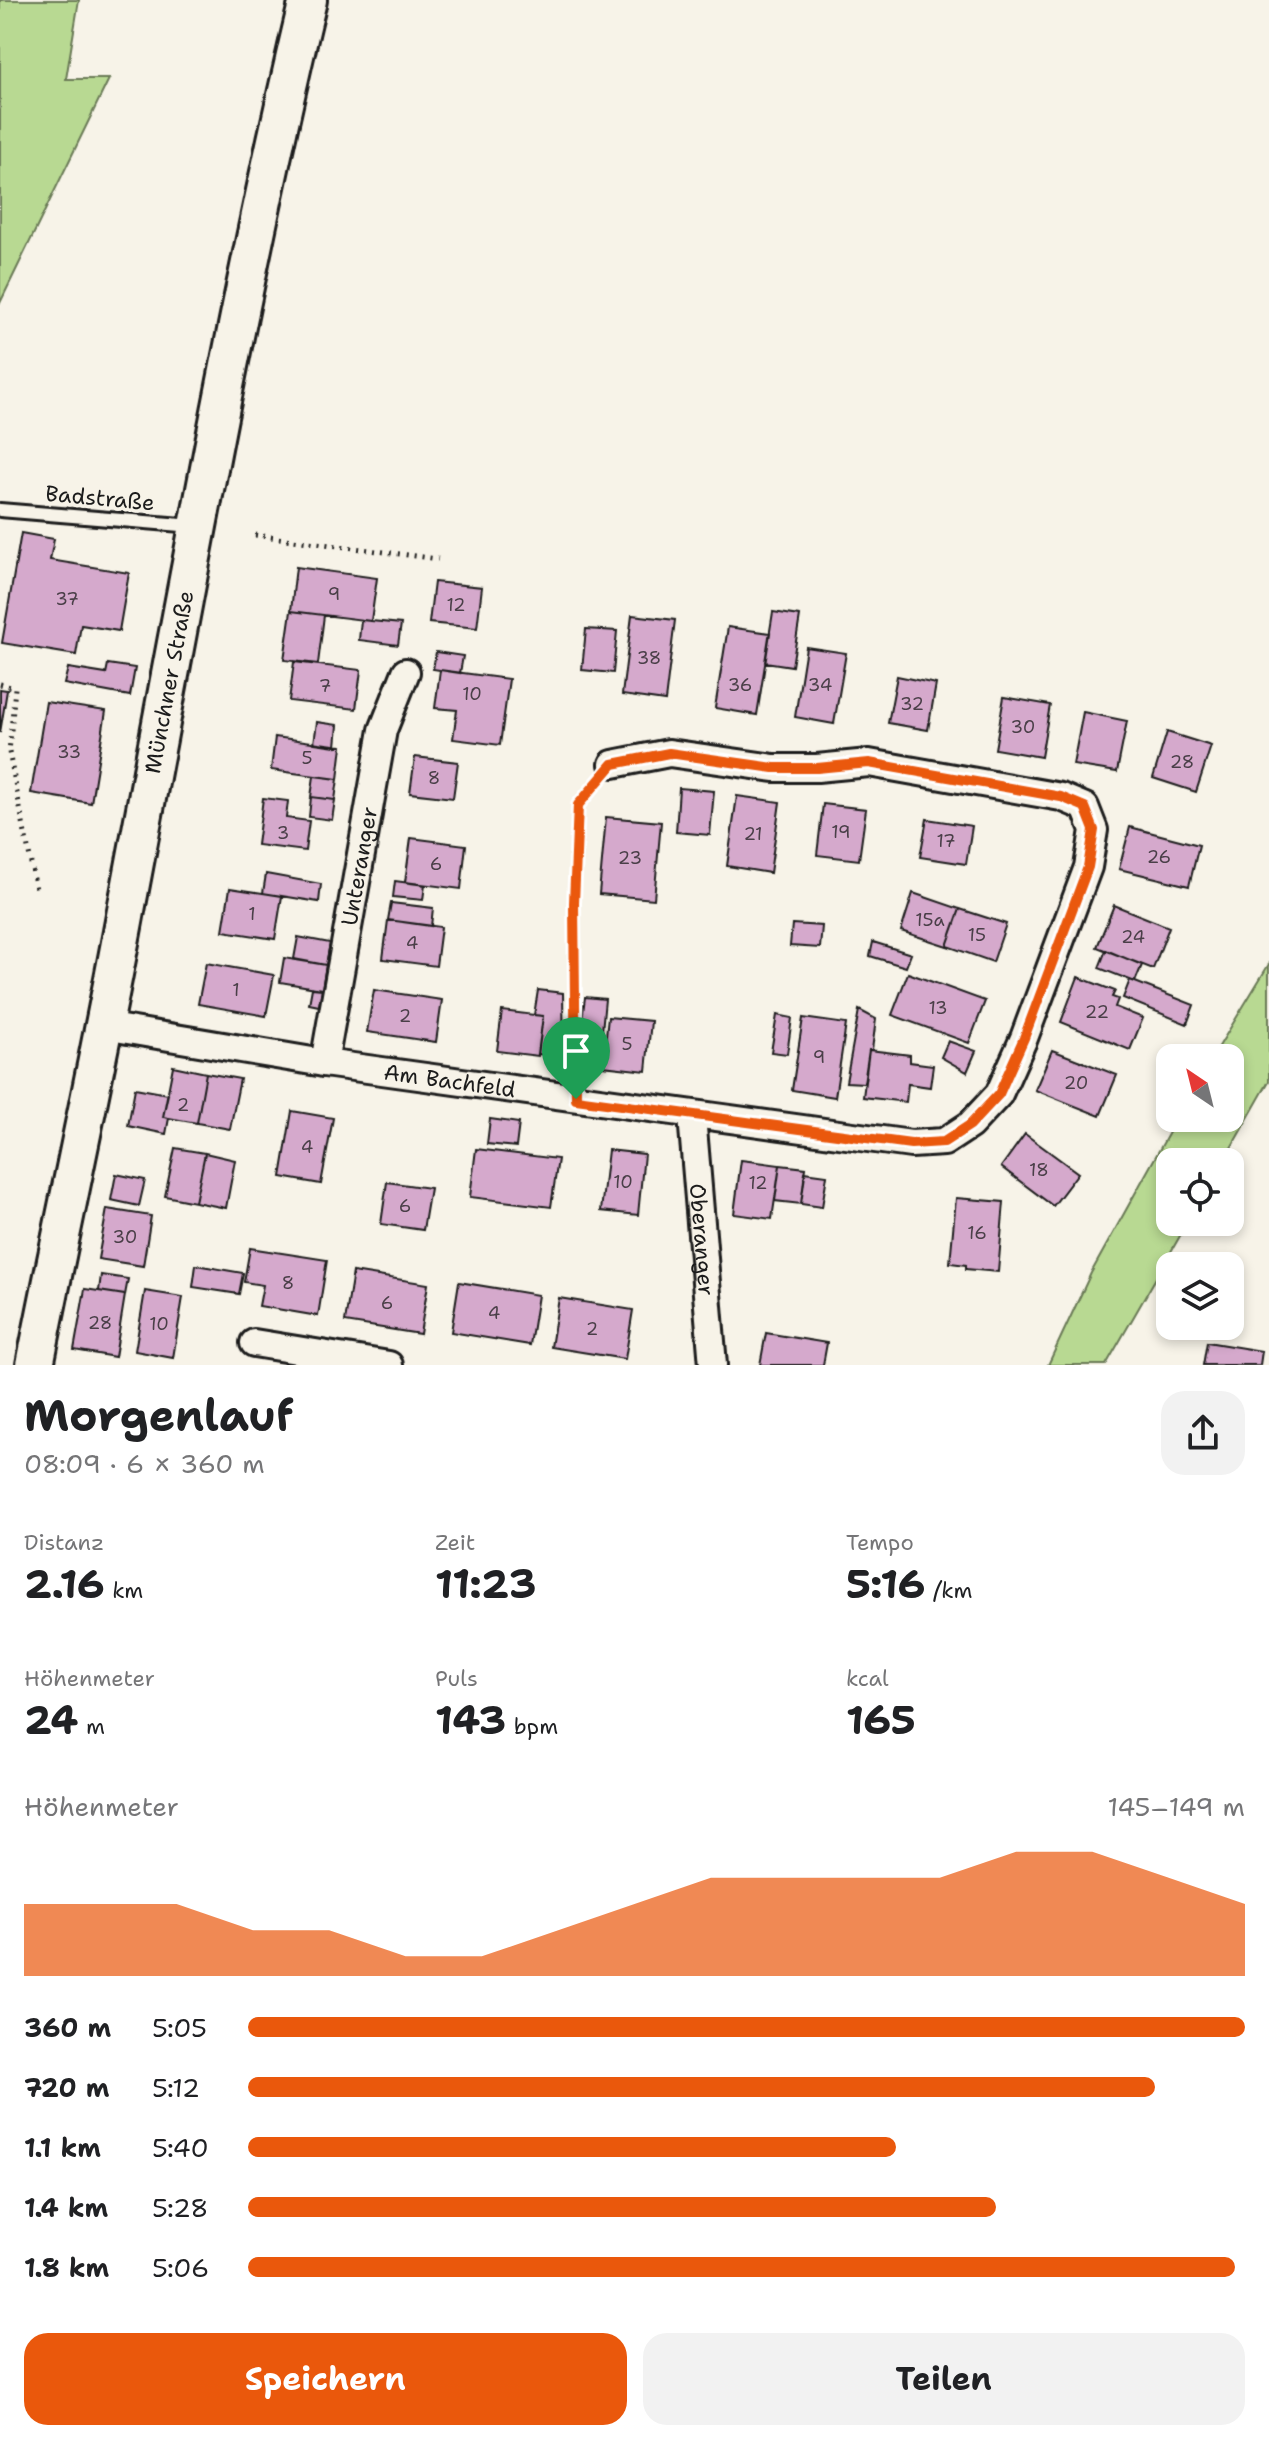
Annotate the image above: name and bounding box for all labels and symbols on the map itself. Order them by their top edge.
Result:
street label: Badstraße [44,479,156,517]
house number: 9 [328,582,340,606]
house number: 37 [55,587,79,611]
street label: Münchner Straße [137,588,200,776]
house number: 12 [446,593,466,617]
house number: 38 [637,646,661,670]
house number: 36 [728,673,752,697]
house number: 34 [808,673,832,697]
house number: 7 [319,674,331,698]
house number: 10 [462,682,482,706]
house number: 32 [900,692,924,716]
house number: 30 [1011,715,1035,739]
house number: 33 [57,740,81,764]
house number: 5 [301,746,313,770]
house number: 28 [1170,750,1194,774]
house number: 8 [428,766,440,790]
street label: Unteranger [334,804,384,928]
house number: 19 [831,820,851,844]
house number: 3 [277,821,289,845]
house number: 21 [743,822,763,846]
house number: 17 [936,829,956,853]
house number: 26 [1147,845,1171,869]
house number: 23 [618,846,642,870]
house number: 6 [430,852,442,876]
house number: 1 [248,902,256,926]
house number: 15a [915,908,945,932]
house number: 15 [968,923,986,947]
house number: 24 [1121,925,1145,949]
house number: 4 [406,931,418,955]
house number: 1 [232,978,240,1002]
house number: 13 [928,996,948,1020]
house number: 22 [1085,1000,1109,1024]
house number: 2 [399,1004,411,1028]
pin [542,1017,610,1099]
house number: 5 [621,1032,633,1056]
north arrow [1156,1044,1244,1132]
house number: 9 [813,1045,825,1069]
street label: Am Bachfeld [382,1057,517,1104]
house number: 20 [1064,1071,1088,1095]
house number: 2 [177,1093,189,1117]
house number: 4 [301,1135,313,1159]
house number: 18 [1029,1158,1049,1182]
house number: 10 [613,1170,633,1194]
house number: 12 [748,1171,768,1195]
street label: Oberanger [683,1182,722,1297]
house number: 6 [399,1194,411,1218]
house number: 16 [967,1221,987,1245]
house number: 30 [113,1225,137,1249]
house number: 8 [282,1271,294,1295]
house number: 6 [381,1291,393,1315]
house number: 4 [488,1301,500,1325]
house number: 28 [88,1311,112,1335]
house number: 10 [149,1312,169,1336]
house number: 2 [586,1317,598,1341]

